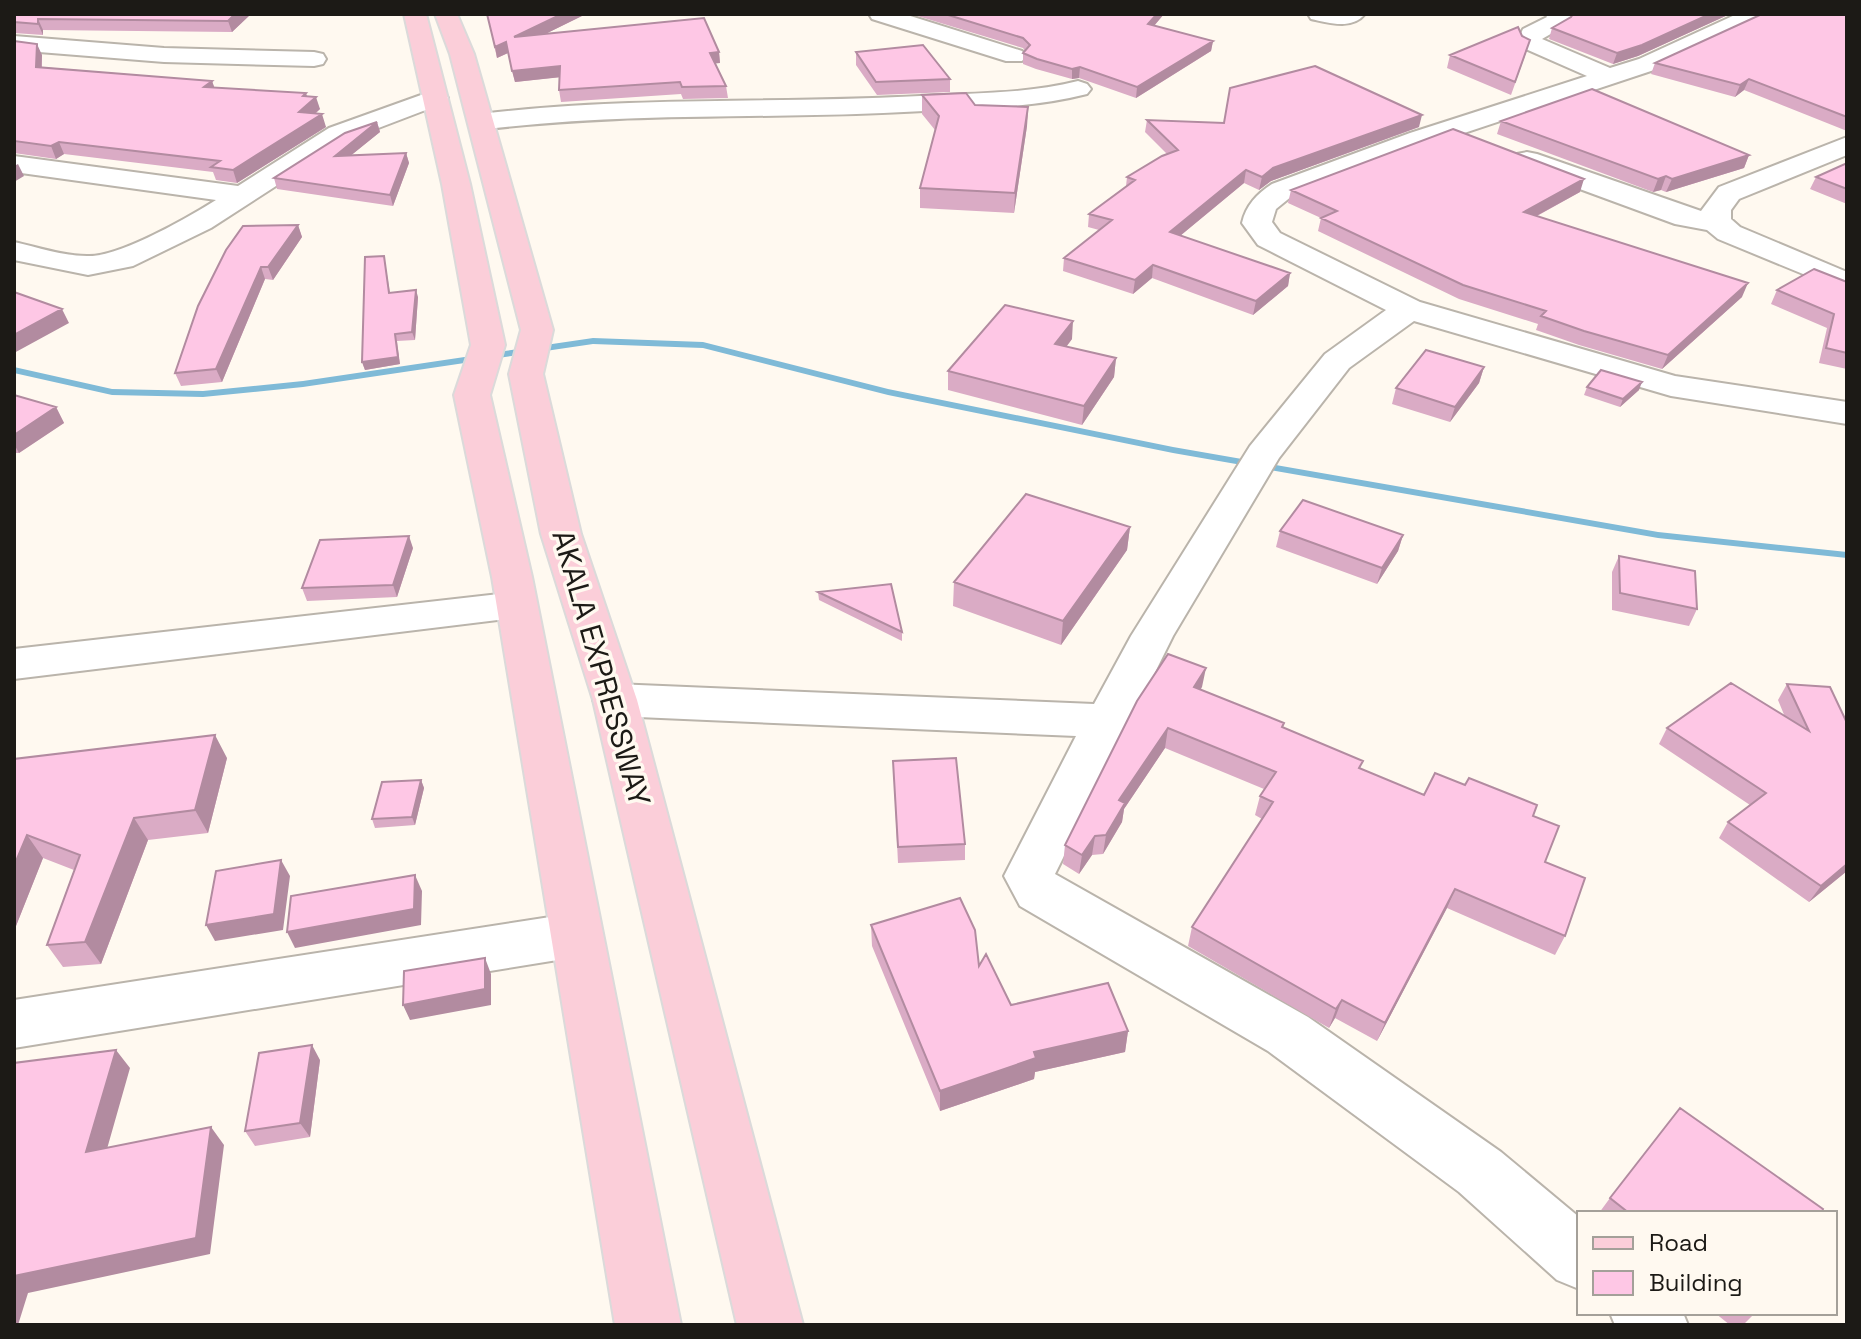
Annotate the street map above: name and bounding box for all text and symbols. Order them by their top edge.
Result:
street label: AKALA EXPRESSWAY [543,525,660,811]
legend [1577,1211,1837,1315]
text: Road [1649,1227,1708,1258]
text: Building [1649,1267,1743,1298]

